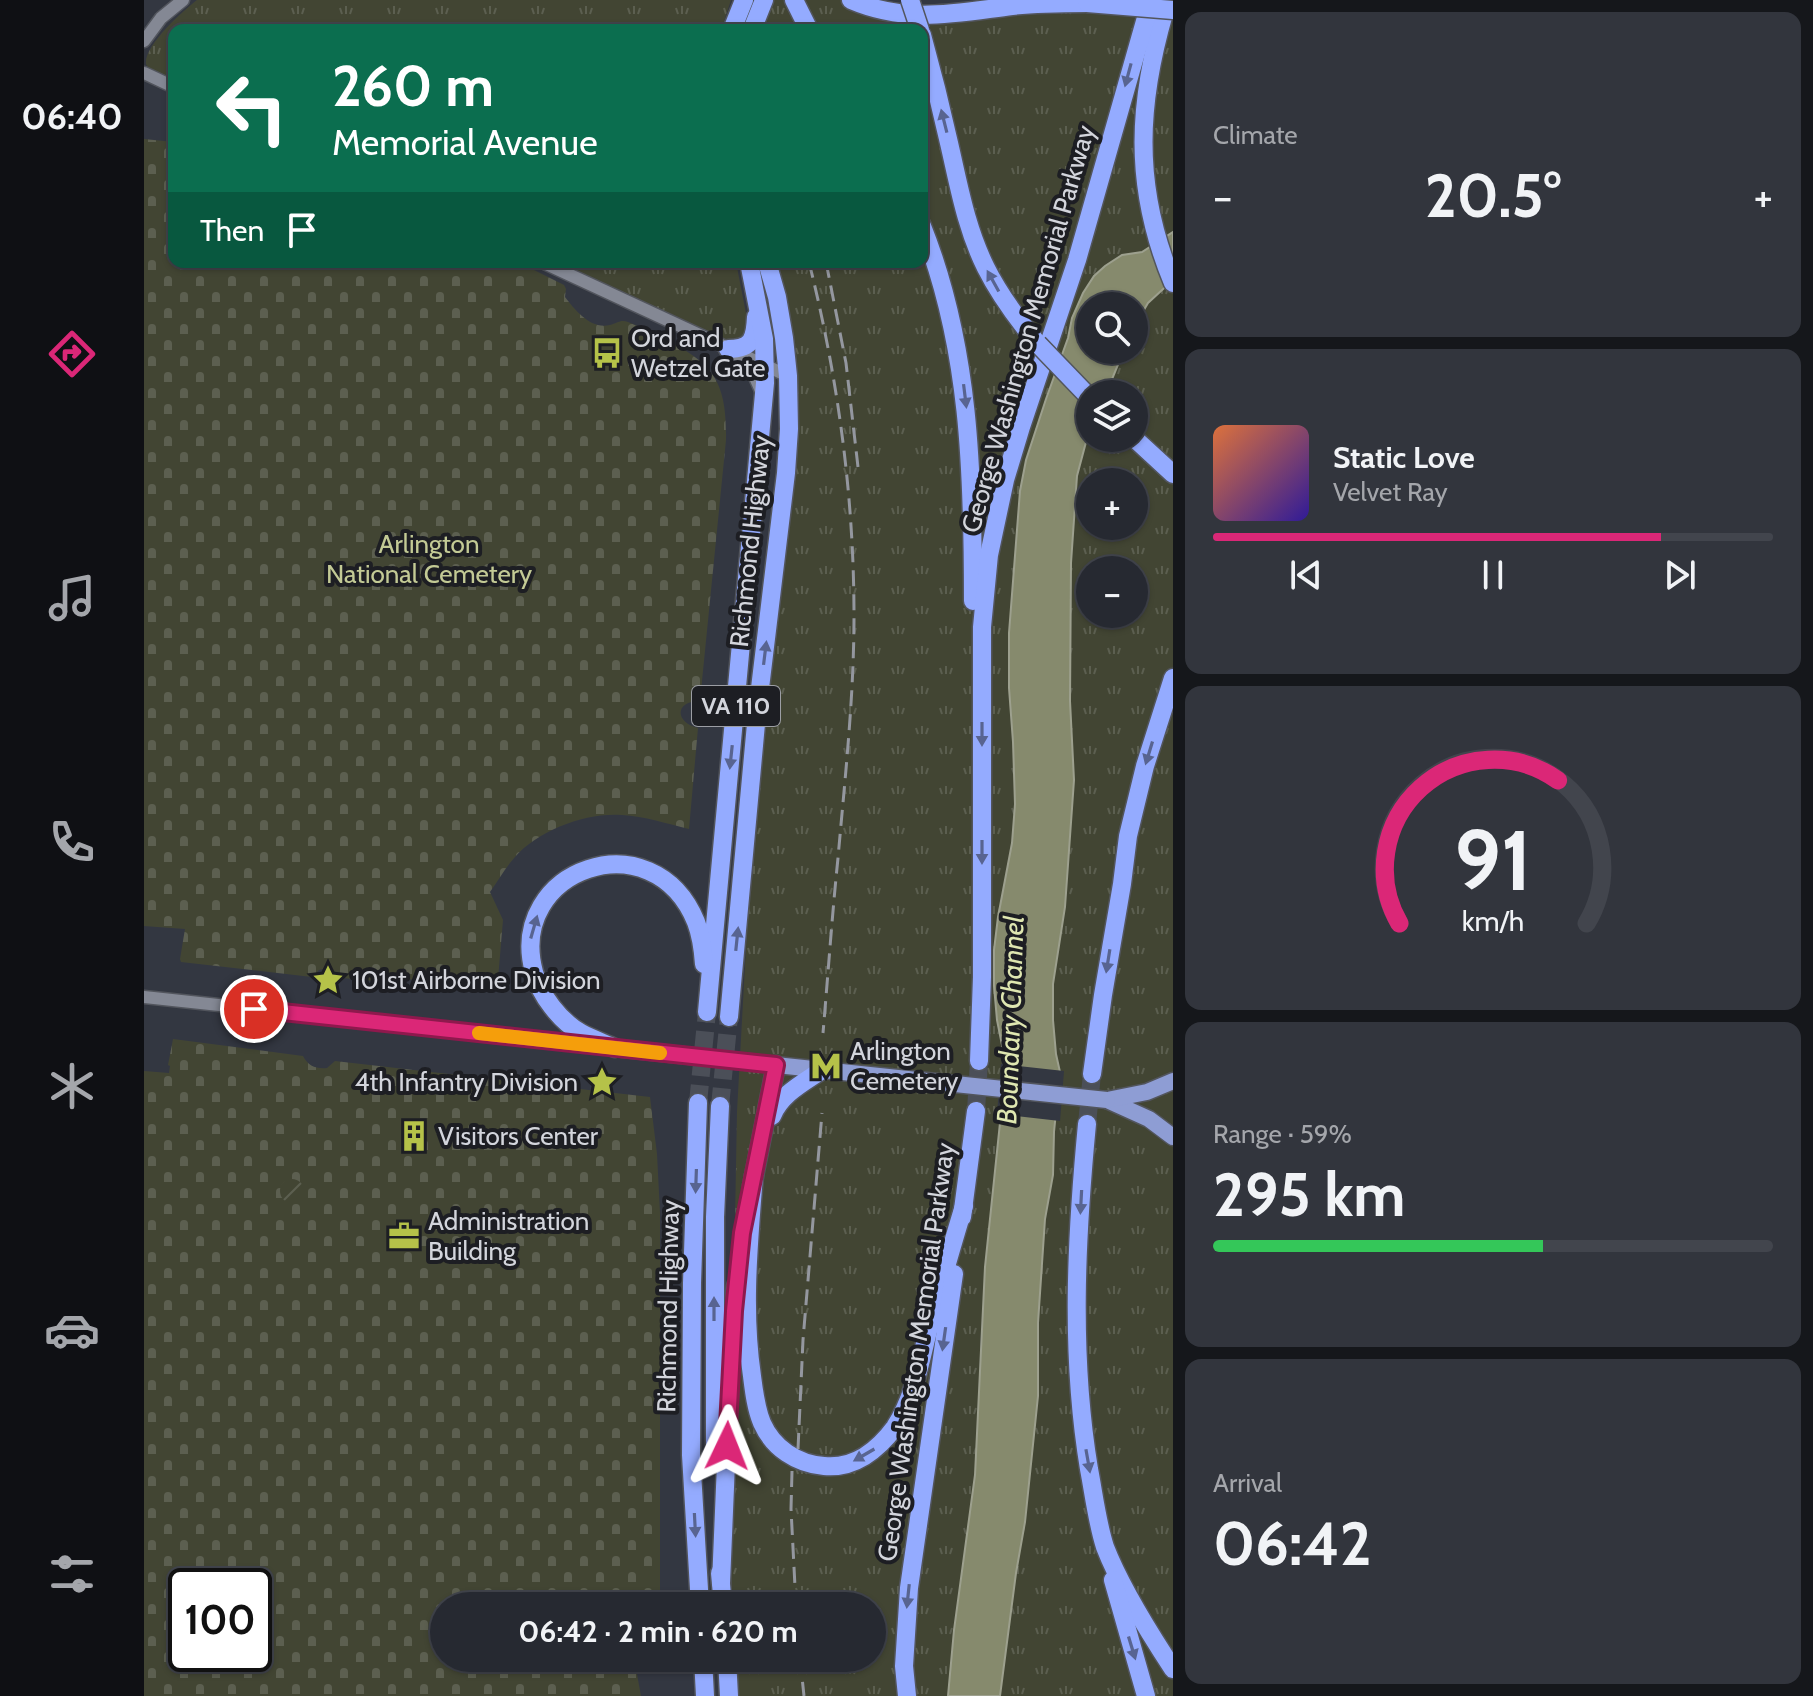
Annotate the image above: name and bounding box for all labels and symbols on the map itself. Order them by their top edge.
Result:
one-way arrow [1122,62,1134,87]
one-way arrow [937,108,950,133]
street label: George Washington Memorial Parkway [954,122,1102,536]
one-way arrow [986,270,1000,292]
place label: Ord and Wetzel Gate [631,322,766,384]
bus stop icon: Ord and Wetzel Gate [590,336,624,370]
one-way arrow [958,384,971,409]
street label: Richmond Highway [723,433,777,649]
park label: Arlington National Cemetery [326,528,532,590]
one-way arrow [758,640,771,665]
road number: VA 110 [692,686,780,726]
one-way arrow [975,722,988,747]
one-way arrow [1143,741,1155,765]
one-way arrow [724,745,737,770]
one-way arrow [976,840,988,865]
one-way arrow [528,914,541,938]
water label: Boundary Channel [989,915,1031,1125]
one-way arrow [731,926,744,951]
one-way arrow [1101,949,1114,974]
place icon: 101st Airborne Division [311,963,345,997]
place label: 101st Airborne Division [352,964,601,996]
pin [220,975,288,1043]
place label: Arlington Cemetery [850,1035,958,1097]
metro station icon: Arlington Cemetery [809,1049,843,1083]
place icon: 4th Infantry Division [585,1065,619,1099]
place label: 4th Infantry Division [355,1066,578,1098]
building icon: Visitors Center [397,1119,431,1153]
place label: Visitors Center [438,1120,599,1152]
street label: George Washington Memorial Parkway [871,1141,961,1563]
one-way arrow [689,1169,702,1194]
one-way arrow [1074,1190,1087,1215]
street label: Richmond Highway [650,1199,686,1413]
place label: Administration Building [428,1205,589,1267]
office icon: Administration Building [387,1219,421,1253]
one-way arrow [708,1296,720,1321]
one-way arrow [937,1327,950,1352]
position arrow [685,1404,769,1488]
one-way arrow [853,1448,875,1462]
one-way arrow [1082,1449,1095,1474]
one-way arrow [689,1512,702,1537]
speed limit sign: 100 [168,1568,272,1672]
one-way arrow [902,1584,915,1609]
one-way arrow [1126,1637,1139,1661]

